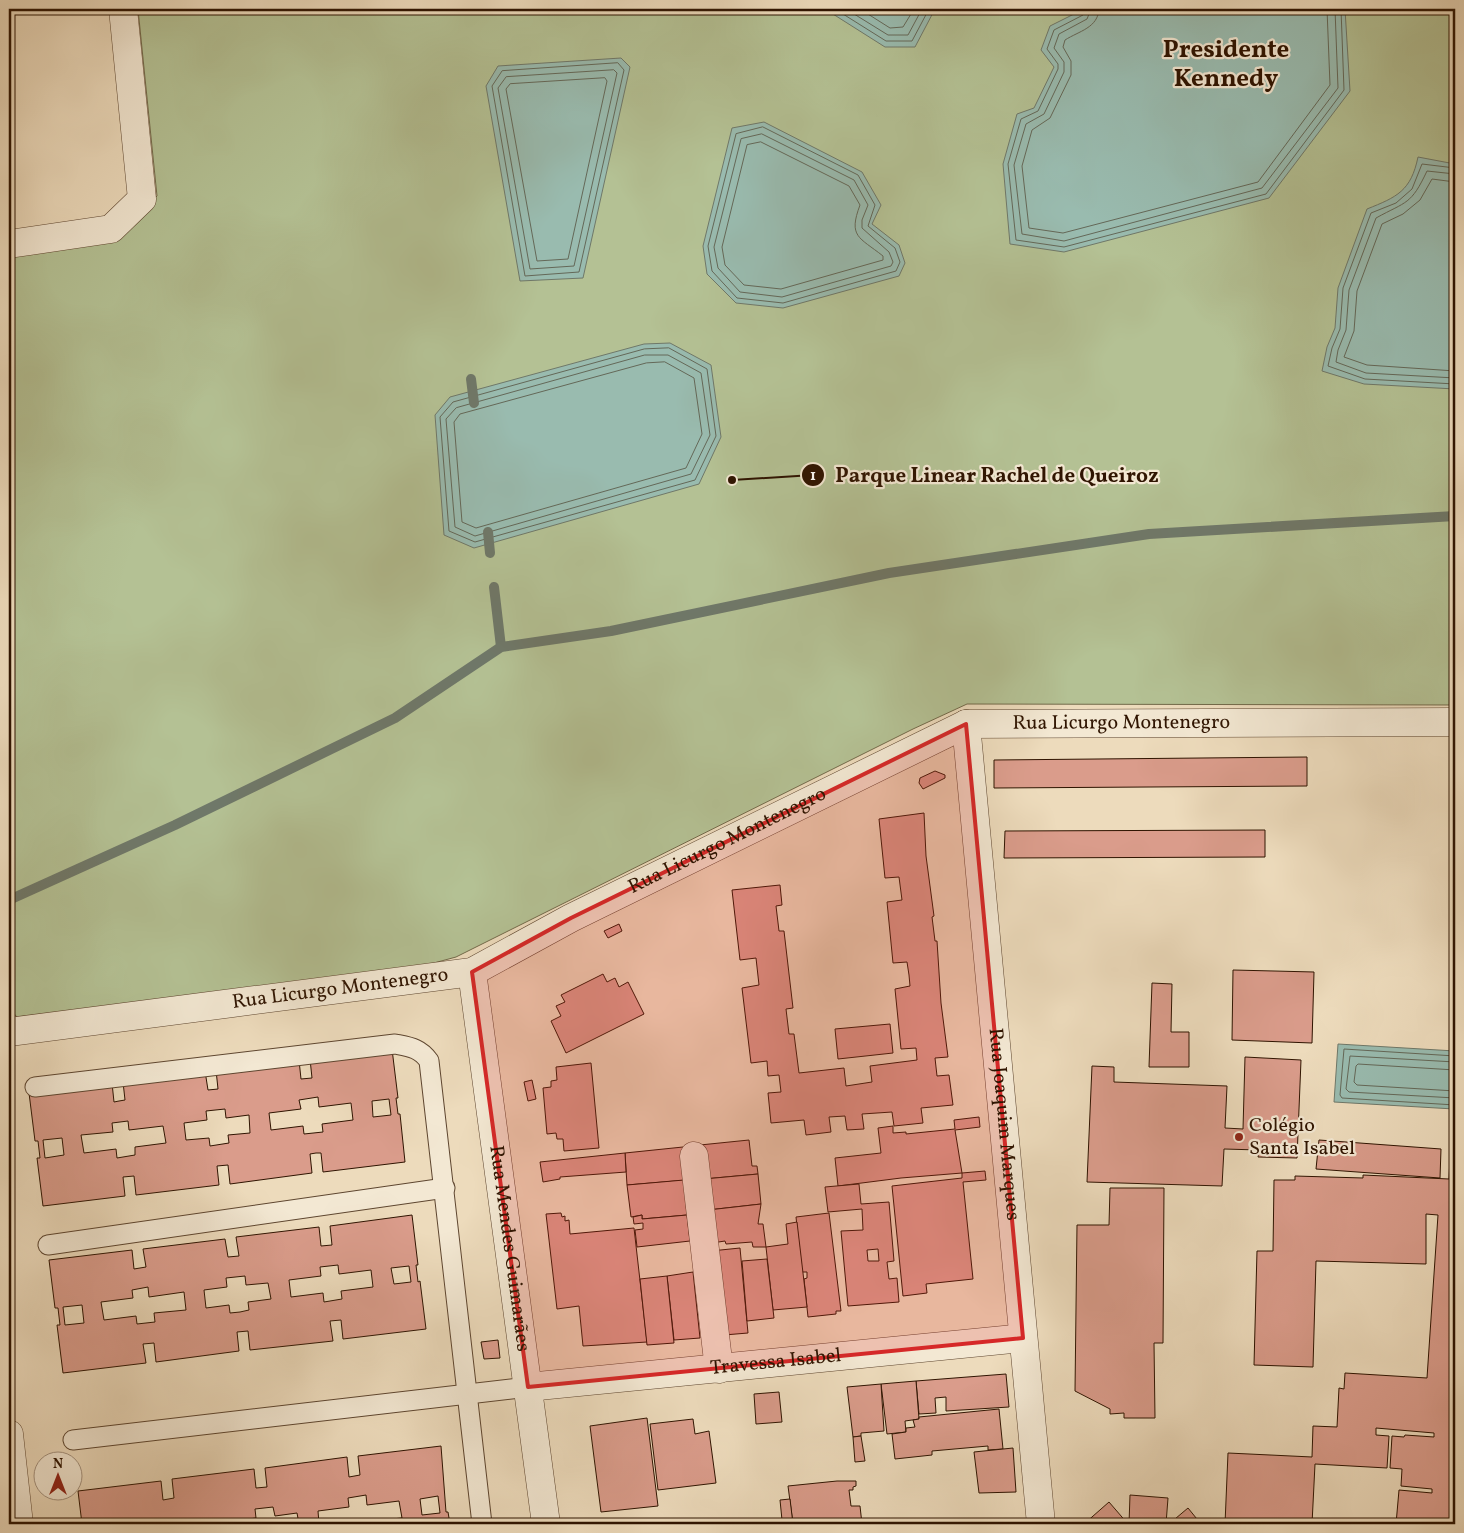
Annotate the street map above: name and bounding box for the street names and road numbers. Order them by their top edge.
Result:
street label: Rua Licurgo Montenegro [1012,709,1230,738]
street label: Rua Licurgo Montenegro [624,781,831,902]
street label: Rua Licurgo Montenegro [231,961,450,1017]
street label: Rua Joaquim Marques [981,1027,1026,1222]
street label: Rua Mendes Guimarães [481,1144,537,1353]
street label: Travessa Isabel [709,1342,843,1383]

